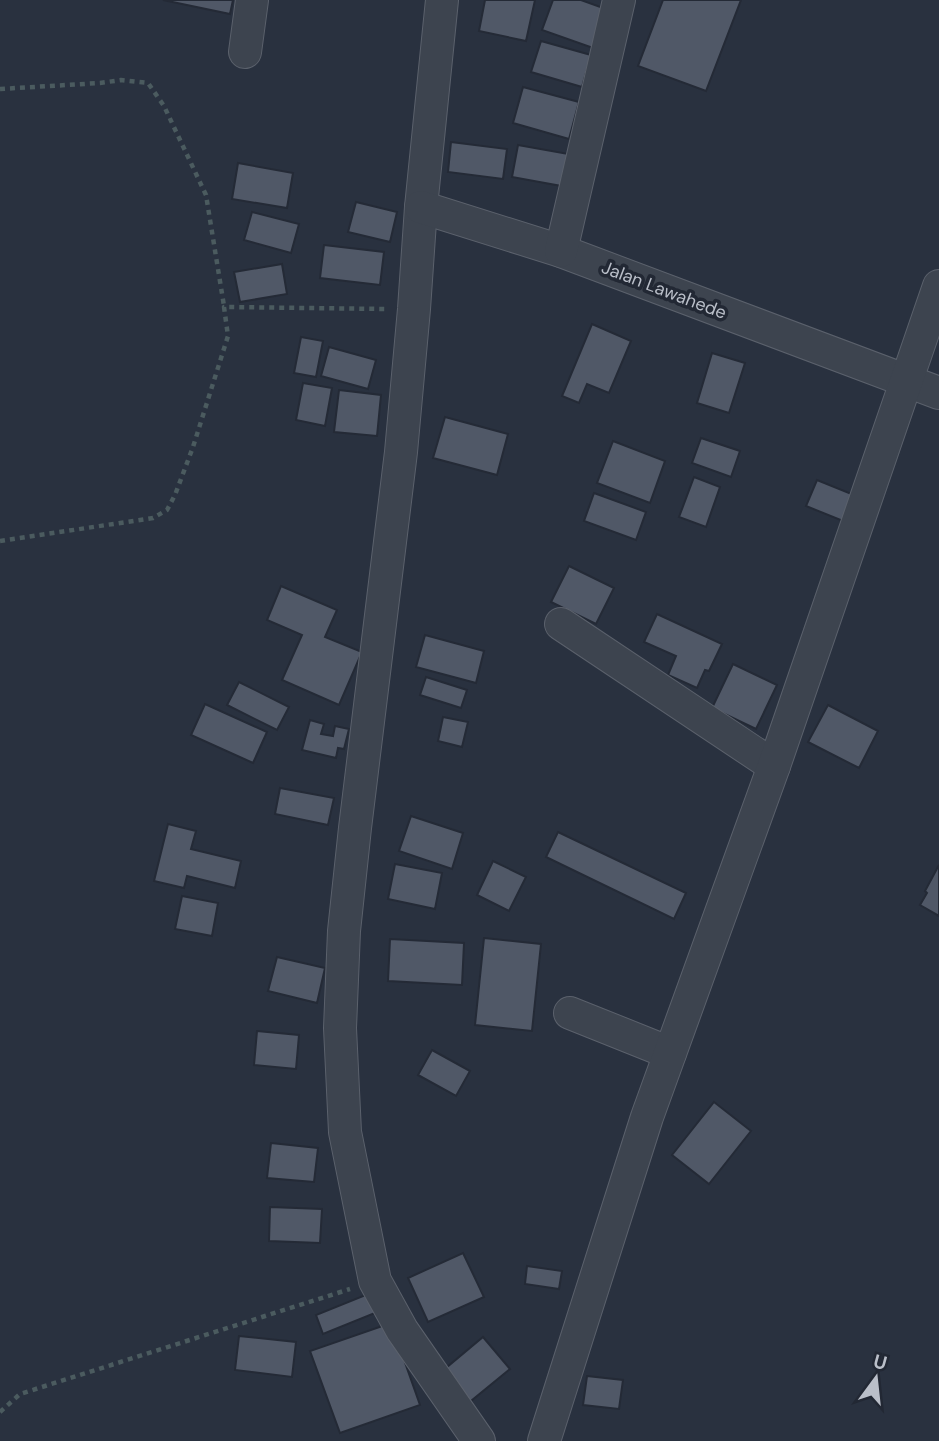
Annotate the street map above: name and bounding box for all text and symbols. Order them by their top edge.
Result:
street label: Jalan Lawahede [598,255,730,325]
north arrow [841,1343,911,1413]
text: U [871,1348,890,1376]

